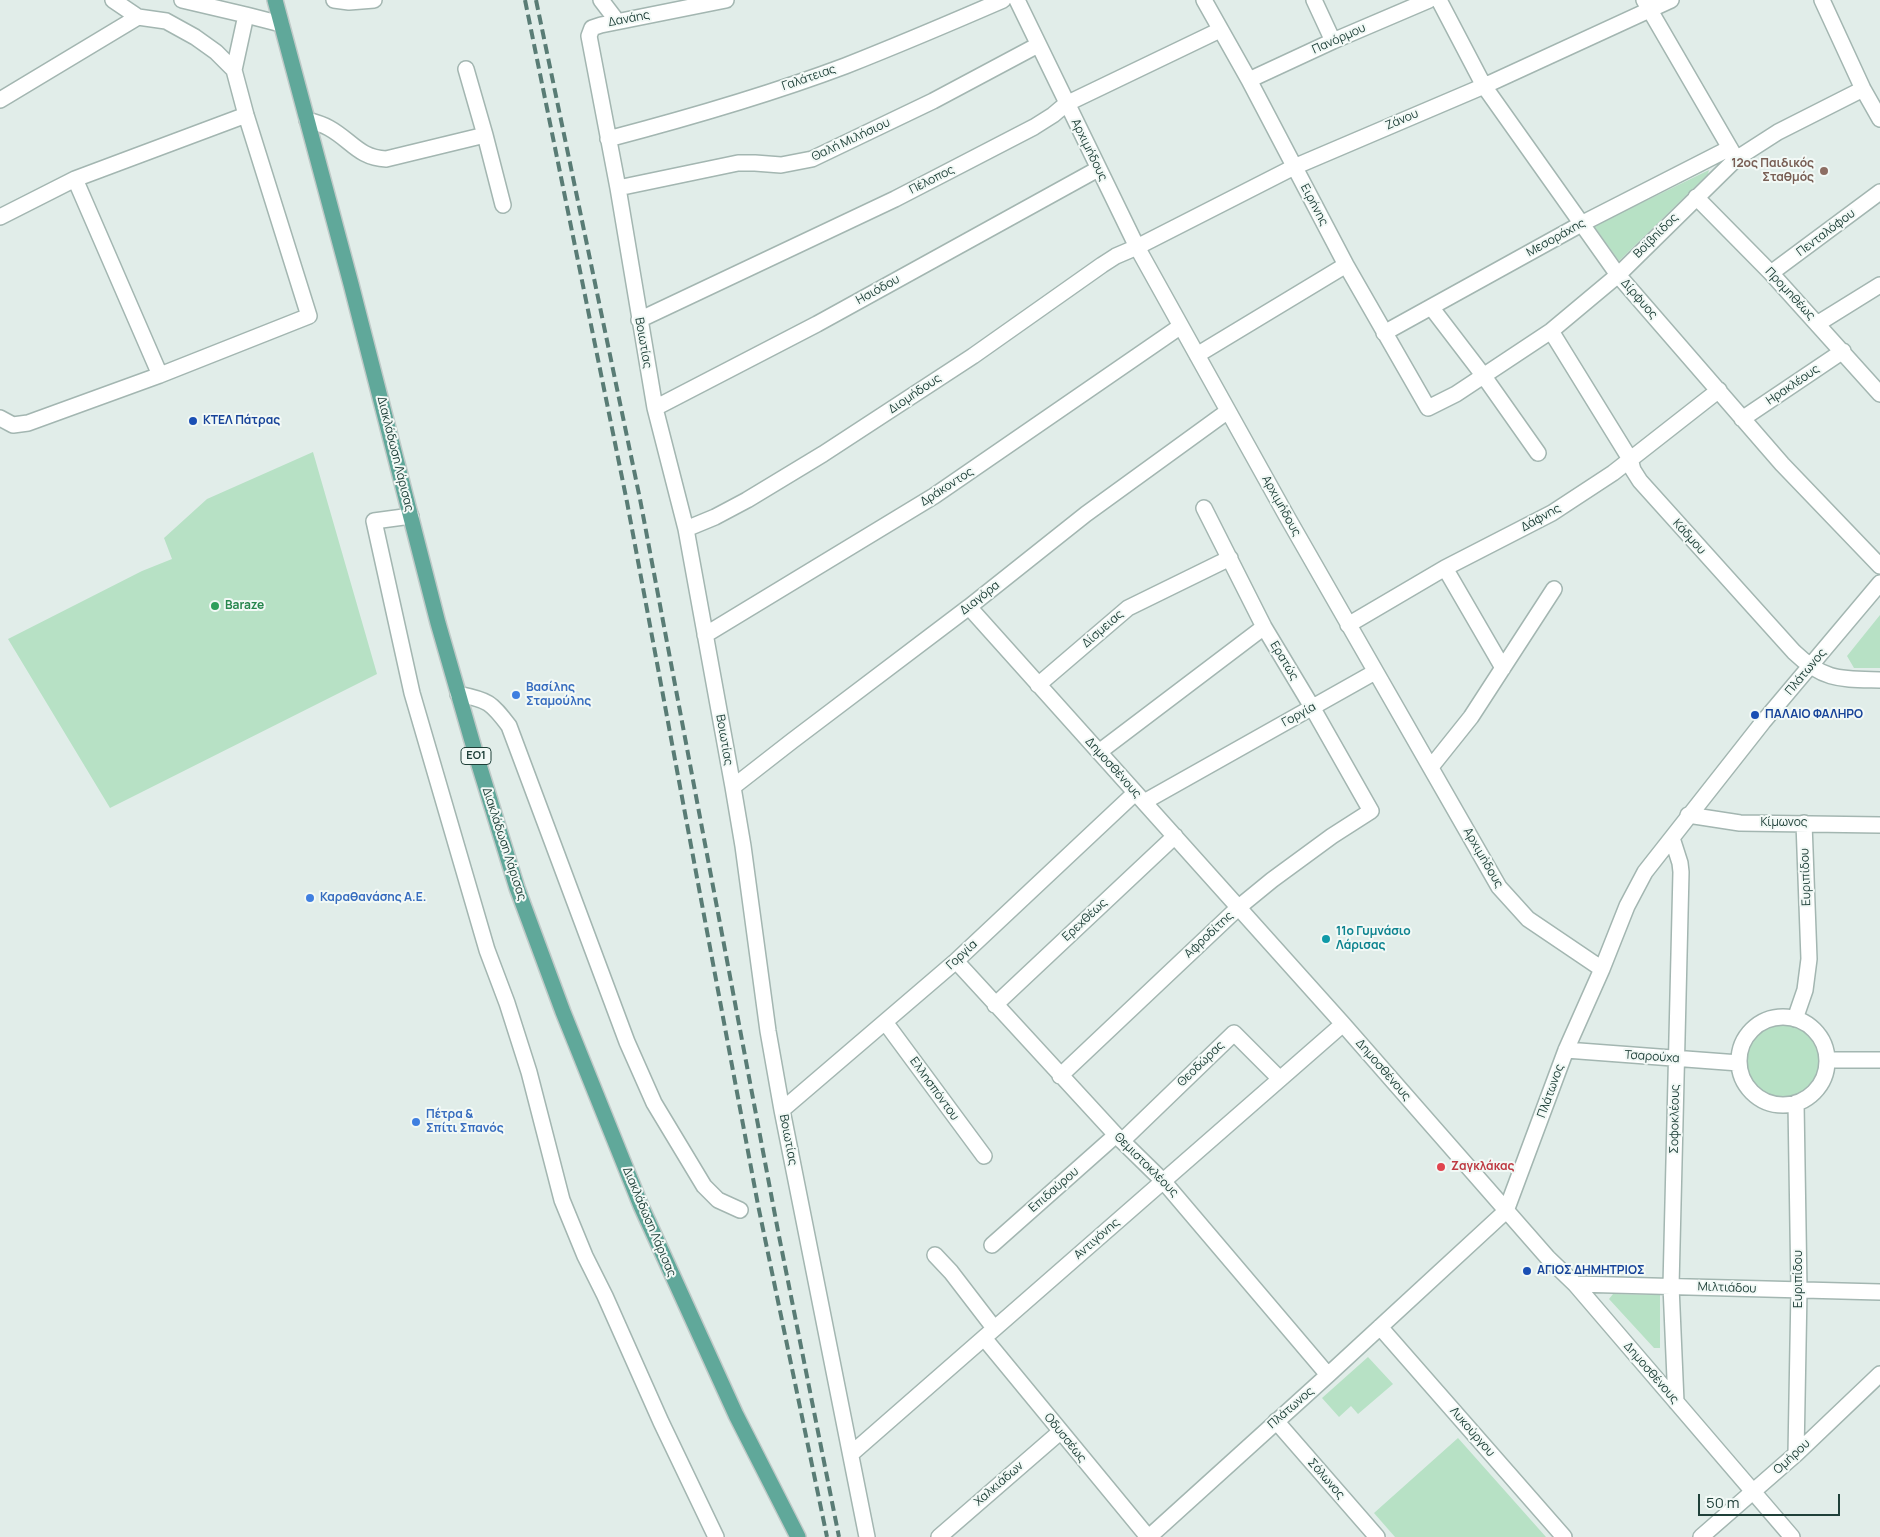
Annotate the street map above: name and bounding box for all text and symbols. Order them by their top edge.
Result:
street label: Δανάης [607,8,651,30]
street label: Πανόρμου [1310,21,1368,57]
street label: Γαλάτειας [780,62,838,94]
street label: Ζάνου [1383,107,1421,133]
street label: Θαλή Μιλήσιου [809,116,893,164]
street label: Αρχιμήδους [1068,117,1110,183]
place label: 12ος Παιδικός Σταθμός [1731,157,1814,185]
street label: Πέλοπος [907,163,957,197]
marker: 12ος Παιδικός Σταθμός [1818,165,1830,177]
street label: Ειρήνης [1297,182,1331,228]
street label: Πενταλόφου [1794,206,1858,260]
street label: Βοϊβηίδος [1631,211,1681,261]
street label: Μεσοράχης [1524,216,1588,260]
street label: Προμηθέως [1762,265,1818,323]
street label: Ησιόδου [854,272,902,308]
street label: Δίρφυος [1618,276,1660,322]
street label: Βοιωτίας [631,316,655,370]
street label: Ηρακλέους [1763,362,1823,408]
street label: Διομήδους [886,371,944,417]
street label: Διακλάδωση Λάρισας [374,395,416,513]
place label: ΚΤΕΛ Πάτρας [203,414,280,428]
marker: ΚΤΕΛ Πάτρας [187,415,199,427]
street label: Δράκοντος [918,464,976,510]
street label: Αρχιμήδους [1258,473,1304,539]
street label: Δάφνης [1519,501,1563,535]
street label: Κάδμου [1669,516,1709,558]
street label: Διαγόρα [957,578,1003,618]
place label: Baraze [225,599,264,613]
marker: Baraze [209,600,221,612]
street label: Δίσμειας [1079,607,1127,651]
street label: Ερατώς [1267,639,1301,683]
street label: Πλάτωνος [1782,646,1830,698]
place label: Βασίλης Σταμούλης [526,681,591,709]
marker: Βασίλης Σταμούλης [510,689,522,701]
street label: Γοργία [1279,700,1319,730]
place label: ΠΑΛΑΙΟ ΦΑΛΗΡΟ [1765,708,1863,722]
marker: ΠΑΛΑΙΟ ΦΑΛΗΡΟ [1749,709,1761,721]
street label: Βοιωτίας [712,713,736,767]
street label: Δημοσθένους [1082,735,1144,801]
road number: ΕΟ1 [461,748,491,764]
street label: Διακλάδωση Λάρισας [479,786,529,902]
street label: Κίμωνος [1761,816,1807,830]
street label: Αρχιμήδους [1460,825,1506,891]
street label: Ευριπίδου [1798,848,1814,906]
place label: Καραθανάσης Α.Ε. [320,891,426,905]
marker: Καραθανάσης Α.Ε. [304,892,316,904]
street label: Ερεχθέως [1060,896,1110,944]
street label: Αφροδίτης [1182,909,1236,961]
place label: 11ο Γυμνάσιο Λάρισας [1336,925,1411,953]
marker: 11ο Γυμνάσιο Λάρισας [1320,933,1332,945]
street label: Γοργία [944,937,980,973]
street label: Δημοσθένους [1352,1036,1414,1104]
street label: Θεοδώρας [1175,1038,1227,1090]
street label: Τσαρούχα [1624,1048,1680,1066]
street label: Ελλησπόντου [906,1055,962,1123]
street label: Πλάτωνος [1535,1062,1567,1120]
street label: Σοφοκλέους [1667,1084,1683,1154]
place label: Πέτρα & Σπίτι Σπανός [426,1108,504,1136]
street label: Βοιωτίας [776,1113,800,1167]
marker: Πέτρα & Σπίτι Σπανός [410,1116,422,1128]
street label: Θεμιστοκλέους [1111,1130,1181,1200]
place label: Ζαγκλάκας [1451,1160,1514,1174]
marker: Ζαγκλάκας [1435,1161,1447,1173]
street label: Επιδαύρου [1026,1164,1082,1216]
street label: Διακλάδωση Λάρισας [619,1165,679,1279]
street label: Αντιγόνης [1071,1215,1123,1263]
street label: Ευριπίδου [1792,1250,1806,1308]
place label: ΑΓΙΟΣ ΔΗΜΗΤΡΙΟΣ [1537,1264,1645,1278]
marker: ΑΓΙΟΣ ΔΗΜΗΤΡΙΟΣ [1521,1265,1533,1277]
street label: Μιλτιάδου [1697,1280,1757,1296]
street label: Δημοσθένους [1620,1339,1682,1407]
street label: Πλάτωνος [1265,1384,1317,1432]
street label: Λυκούργου [1447,1404,1497,1460]
street label: Οδυσσέως [1041,1411,1089,1465]
street label: Ομήρου [1771,1437,1813,1477]
street label: Σόλωνος [1304,1456,1348,1502]
street label: Χαλκιάδων [972,1459,1026,1509]
scale bar [1700,1484,1842,1516]
text: 50 m [1706,1492,1740,1513]

